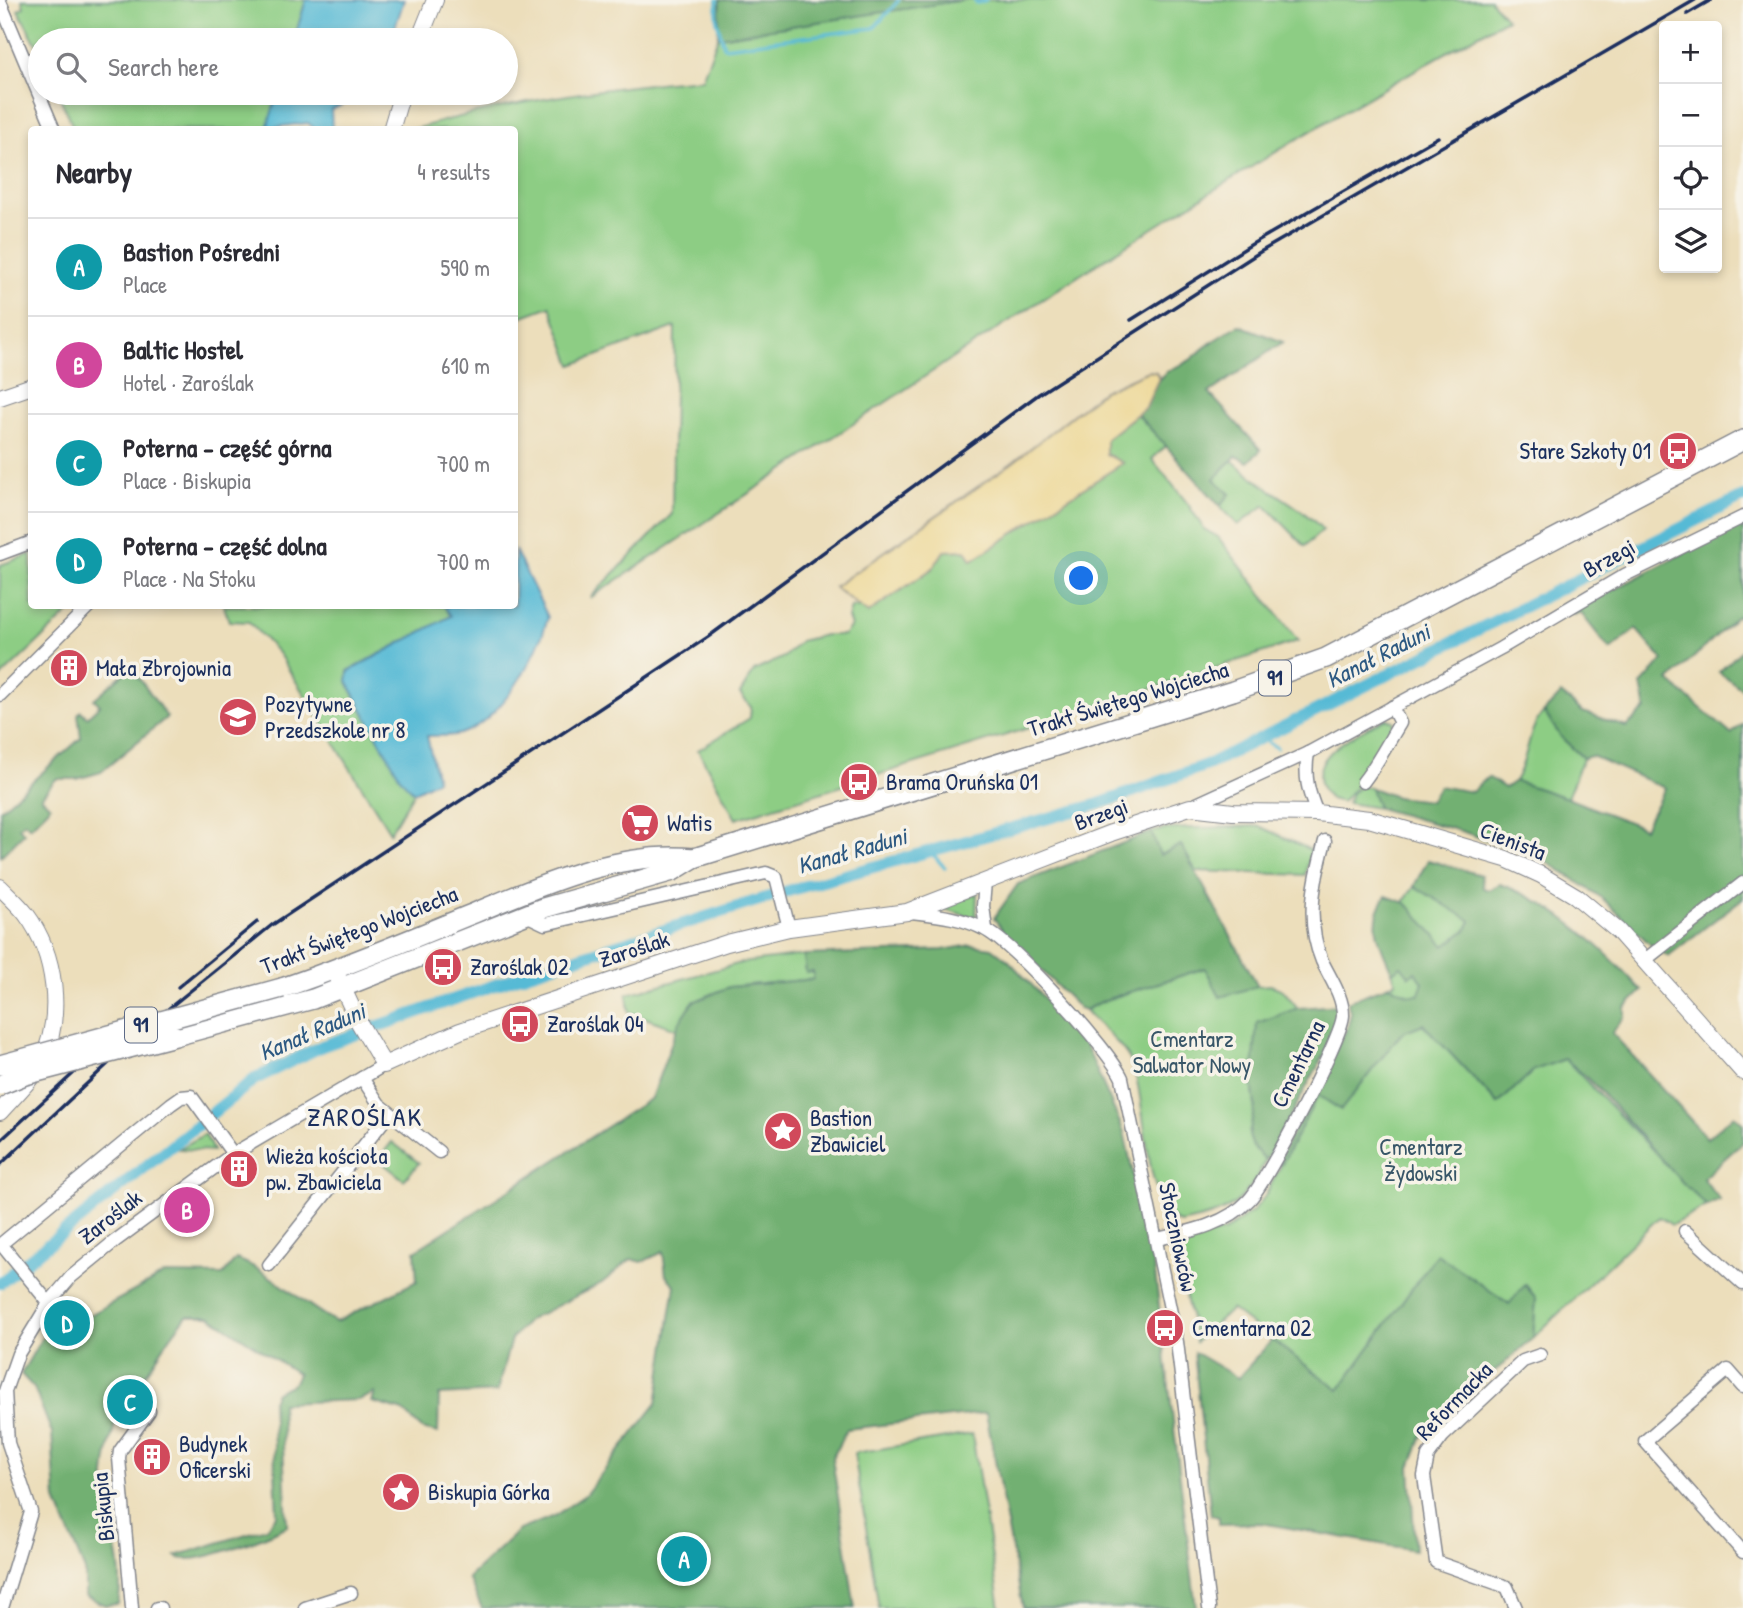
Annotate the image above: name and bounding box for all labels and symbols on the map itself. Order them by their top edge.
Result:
bus stop icon: Stare Szkoty 01 [1657,430,1699,472]
place label: Stare Szkoty 01 [1519,435,1651,466]
street label: Brzegi [1577,531,1640,584]
your location [1064,561,1098,595]
water label: Kanał Raduni [1320,614,1437,695]
building icon: Mała Zbrojownia [48,647,90,689]
place label: Mała Zbrojownia [96,652,231,683]
street label: Trakt Świętego Wojciecha [1024,653,1232,744]
road number: 91 [1259,660,1291,696]
place label: Pozytywne Przedszkole nr 8 [265,688,406,745]
school or university icon: Pozytywne Przedszkole nr 8 [217,696,259,738]
bus stop icon: Brama Oruńska 01 [838,761,880,803]
place label: Brama Oruńska 01 [886,766,1038,797]
street label: Brzegi [1070,790,1132,837]
supermarket icon: Watis [619,802,661,844]
place label: Watis [667,807,712,838]
street label: Cienista [1476,814,1551,867]
water label: Kanał Raduni [793,818,913,881]
street label: Trakt Świętego Wojciecha [256,878,462,981]
street label: Zaroślak [595,922,673,974]
bus stop icon: Zaroślak 02 [422,946,464,988]
place label: Zaroślak 02 [470,951,569,982]
water label: Kanał Raduni [254,993,372,1068]
bus stop icon: Zaroślak 04 [499,1003,541,1045]
road number: 91 [125,1007,157,1042]
place label: Zaroślak 04 [547,1008,644,1039]
street label: Cmentarna [1263,1015,1332,1112]
park label: Cmentarz Salwator Nowy [1133,1023,1252,1080]
district label: ZAROŚLAK [307,1099,423,1134]
place label: Bastion Zbawiciel [810,1102,886,1159]
place icon: Bastion Zbawiciel [762,1110,804,1152]
park label: Cmentarz Żydowski [1379,1131,1463,1188]
place label: Wieża kościoła pw. Zbawiciela [266,1140,387,1197]
building icon: Wieża kościoła pw. Zbawiciela [218,1148,260,1190]
street label: Stoczniowców [1152,1179,1205,1294]
street label: Zaroślak [72,1182,148,1251]
pin: B [164,1184,210,1236]
pin: D [44,1297,90,1349]
bus stop icon: Cmentarna 02 [1144,1307,1186,1349]
place label: Cmentarna 02 [1192,1312,1312,1343]
street label: Reformacka [1408,1355,1499,1447]
pin: C [107,1376,153,1428]
place label: Budynek Oficerski [179,1428,251,1485]
building icon: Budynek Oficerski [131,1436,173,1478]
street label: Biskupia [84,1471,121,1543]
place icon: Biskupia Górka [380,1471,422,1513]
place label: Biskupia Górka [428,1476,549,1507]
pin: A [661,1533,707,1585]

